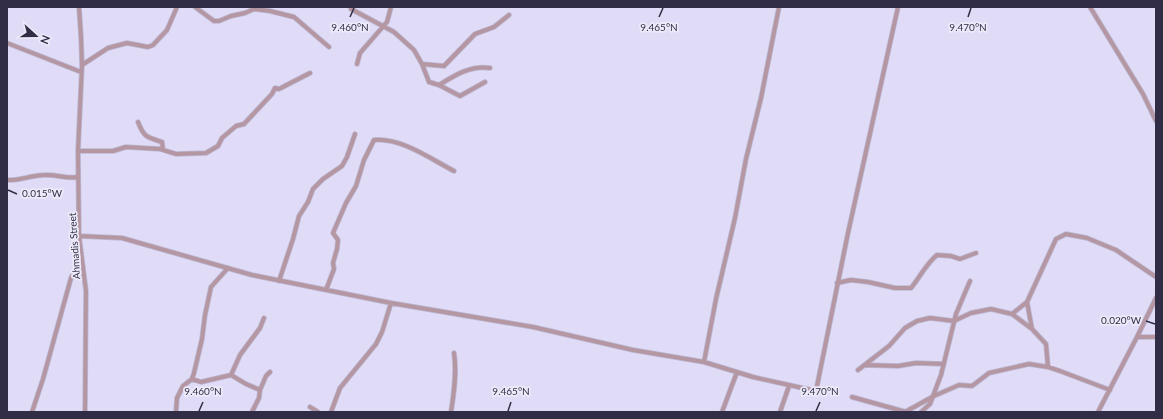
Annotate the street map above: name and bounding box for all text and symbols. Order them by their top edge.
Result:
north arrow [16,16,56,56]
text: 9.460°N [331,21,369,33]
text: 9.465°N [640,21,678,33]
text: 9.470°N [949,21,987,33]
text: N [38,33,53,46]
text: 0.015°W [22,187,63,199]
street label: Ahmadis Street [66,212,82,280]
text: 0.020°W [1101,314,1142,326]
text: 9.460°N [184,385,222,397]
text: 9.465°N [492,385,530,397]
text: 9.470°N [801,385,839,397]

